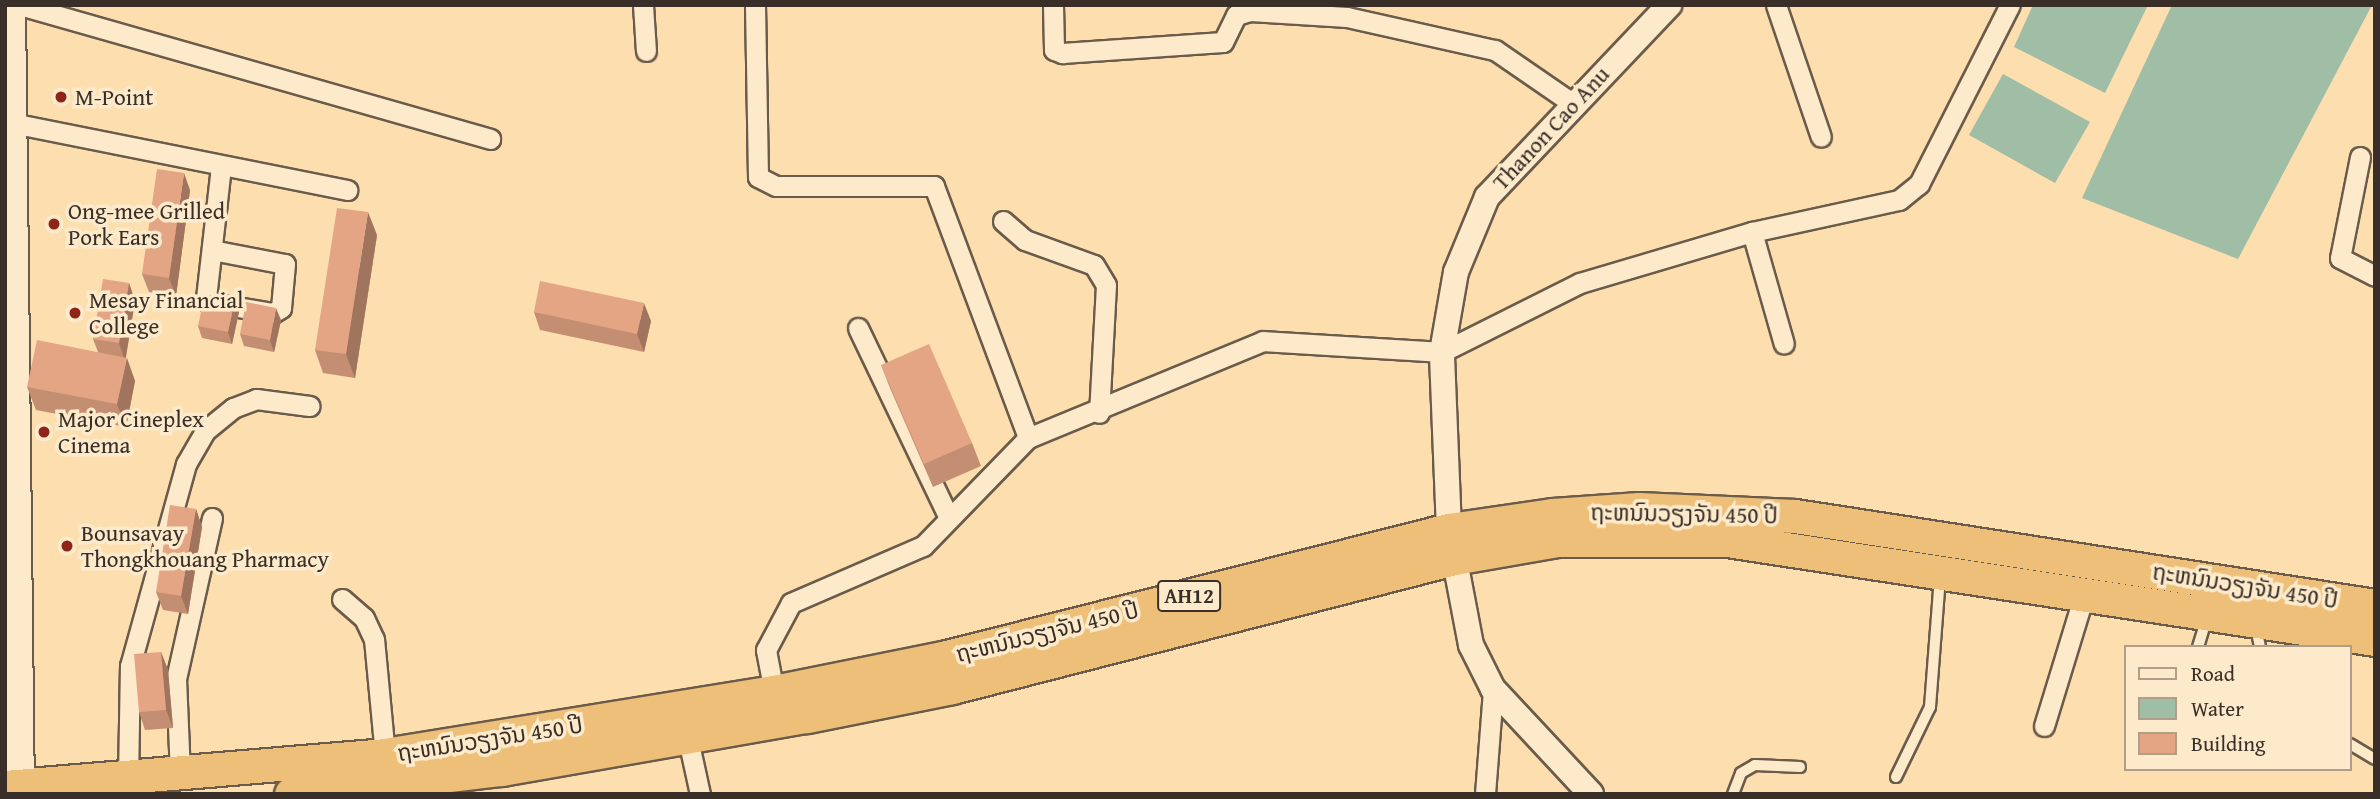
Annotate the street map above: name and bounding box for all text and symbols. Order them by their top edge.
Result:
street label: Thanon Cao Anu [1487,61,1615,195]
place label: M-Point [75,83,153,111]
marker: M-Point [53,89,69,105]
place label: Ong-mee Grilled Pork Ears [68,197,225,251]
marker: Ong-mee Grilled Pork Ears [46,216,62,232]
place label: Mesay Financial College [89,286,244,340]
marker: Mesay Financial College [67,305,83,321]
place label: Major Cineplex Cinema [58,405,204,459]
marker: Major Cineplex Cinema [36,424,52,440]
street label: ຖະຫນົນວຽງຈັນ 450 ປີ [1590,499,1778,529]
place label: Bounsavay Thongkhouang Pharmacy [81,519,329,573]
marker: Bounsavay Thongkhouang Pharmacy [59,538,75,554]
street label: ຖະຫນົນວຽງຈັນ 450 ປີ [2150,558,2340,614]
road number: AH12 [1156,578,1222,614]
street label: ຖະຫນົນວຽງຈັນ 450 ປີ [953,596,1141,668]
legend [2124,645,2352,771]
text: Road [2191,658,2235,689]
text: Water [2191,693,2244,724]
street label: ຖະຫນົນວຽງຈັນ 450 ປີ [395,711,585,767]
text: Building [2191,728,2265,759]

